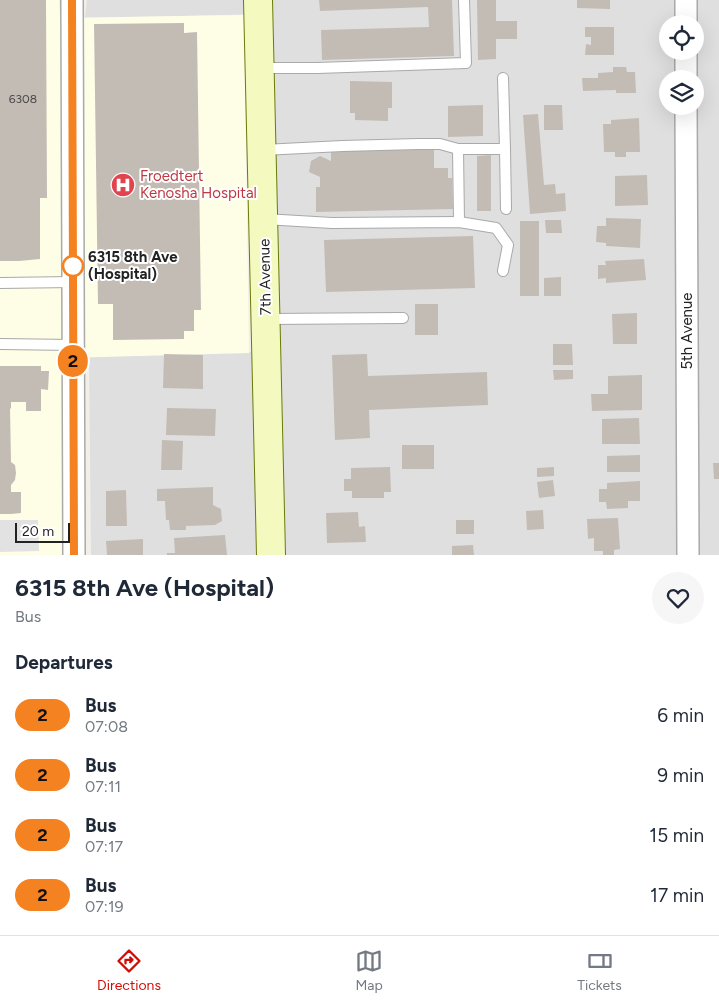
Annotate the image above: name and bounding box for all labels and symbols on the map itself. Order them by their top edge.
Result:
house number: 6308 [9,92,37,106]
place label: Froedtert Kenosha Hospital [140,167,257,202]
hospital icon: Froedtert Kenosha Hospital [110,172,136,198]
street label: 7th Avenue [255,239,275,315]
place label: 6315 8th Ave (Hospital) [88,248,178,283]
marker: 6315 8th Ave (Hospital) [62,255,84,277]
street label: 5th Avenue [678,292,696,370]
line badge: 2 [57,345,89,377]
scale bar [15,520,70,543]

